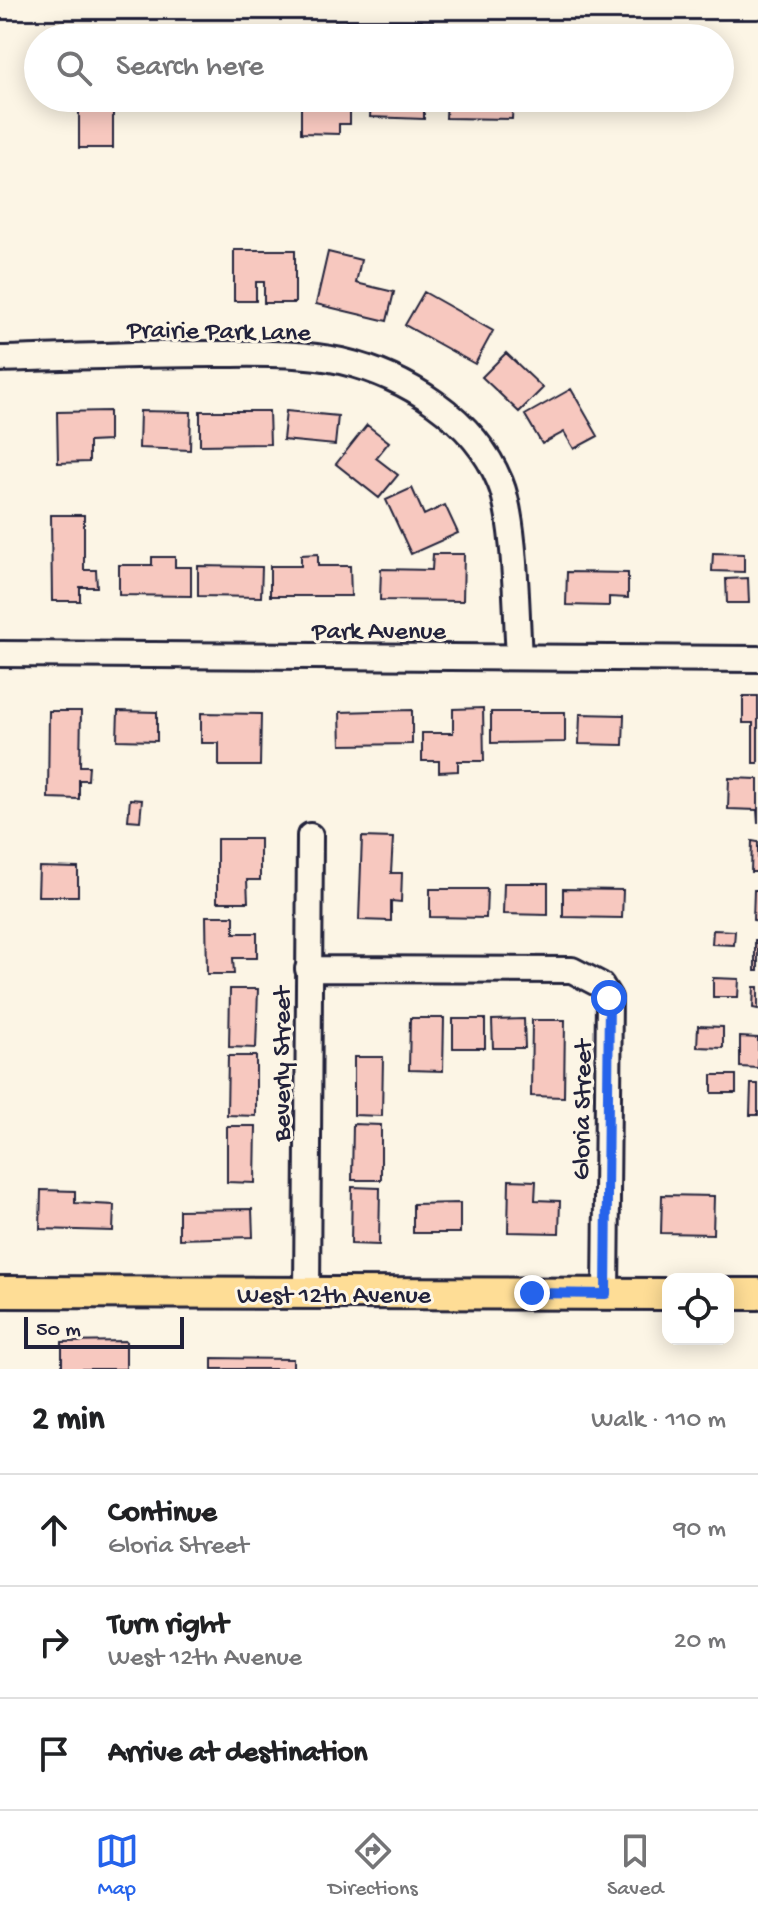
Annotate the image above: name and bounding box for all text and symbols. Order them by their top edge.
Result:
search box [24,24,734,112]
icon: search [52,46,96,90]
text: Search here [116,51,264,86]
street label: Prairie Park Lane [126,316,312,351]
street label: Park Avenue [311,618,447,649]
route start [591,980,627,1016]
street label: Beverly Street [269,984,300,1142]
street label: Gloria Street [568,1037,601,1181]
map controls [662,1273,734,1345]
button: locate [662,1273,734,1345]
route end [514,1275,550,1311]
street label: West 12th Avenue [237,1282,432,1313]
scale bar [24,1313,184,1349]
text: 50 m [36,1318,81,1344]
text: 2 min [32,1401,104,1441]
text: Walk · 110 m [591,1406,726,1437]
text: Continue [108,1497,217,1532]
icon: ahead [32,1508,76,1552]
text: 90 m [674,1515,726,1546]
text: Gloria Street [108,1532,248,1563]
text: Turn right [108,1609,228,1644]
icon: right [32,1620,76,1664]
text: 20 m [674,1627,726,1658]
text: West 12th Avenue [108,1644,302,1675]
icon: arrive [32,1732,76,1776]
text: Arrive at destination [108,1737,368,1772]
tab: Map [95,1829,139,1903]
tab: Directions [328,1829,418,1903]
tab: Saved [607,1829,663,1903]

